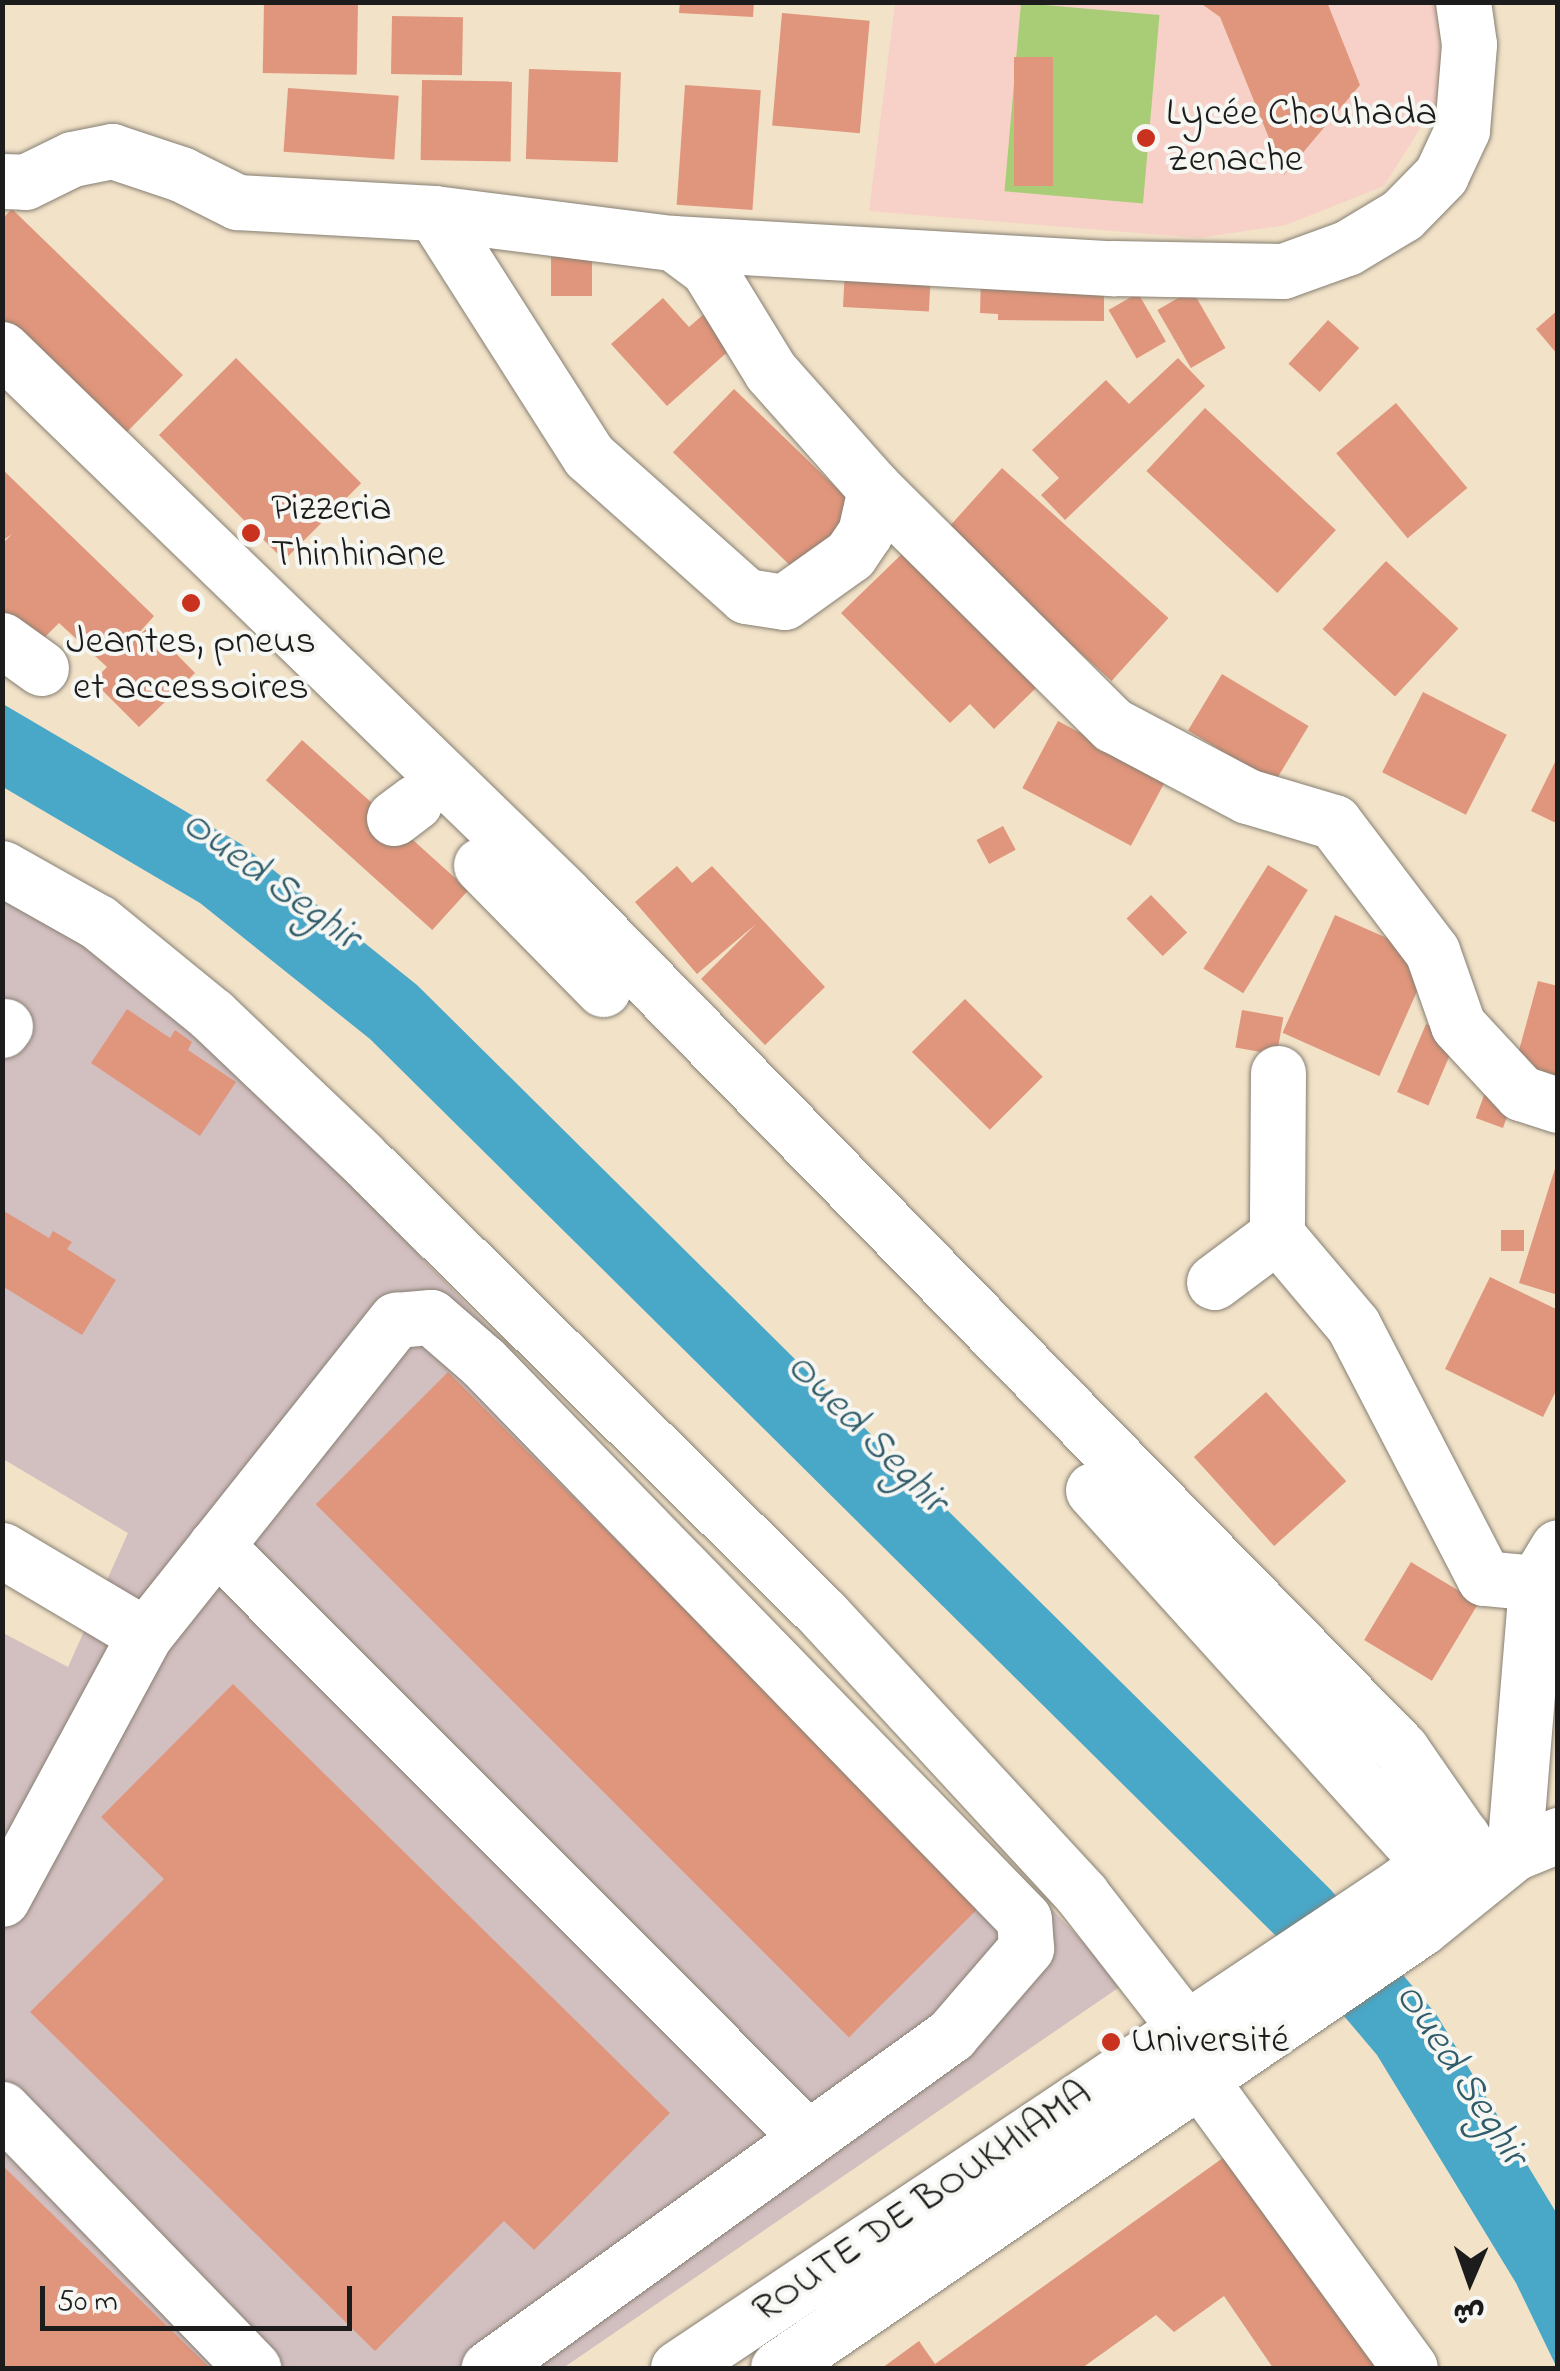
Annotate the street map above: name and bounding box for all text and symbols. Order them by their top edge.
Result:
place label: Lycée Chouhada Zenache [1166,91,1437,185]
marker: Lycée Chouhada Zenache [1135,127,1157,149]
place label: Pizzeria Thinhinane [271,486,445,580]
marker: Pizzeria Thinhinane [240,522,262,544]
marker: Jeantes, pneus et accessoires [180,592,202,614]
place label: Jeantes, pneus et accessoires [66,619,316,713]
water label: Oued Seghir [171,800,369,962]
water label: Oued Seghir [775,1343,957,1525]
water label: Oued Seghir [1382,1974,1538,2176]
place label: Université [1131,2018,1289,2066]
marker: Université [1100,2031,1122,2053]
street label: ROUTE DE BOUKHIAMA [744,2072,1102,2334]
north arrow [1420,2231,1520,2331]
scale bar [45,2266,358,2328]
text: 50 m [57,2281,118,2325]
text: ش [1453,2290,1485,2333]

